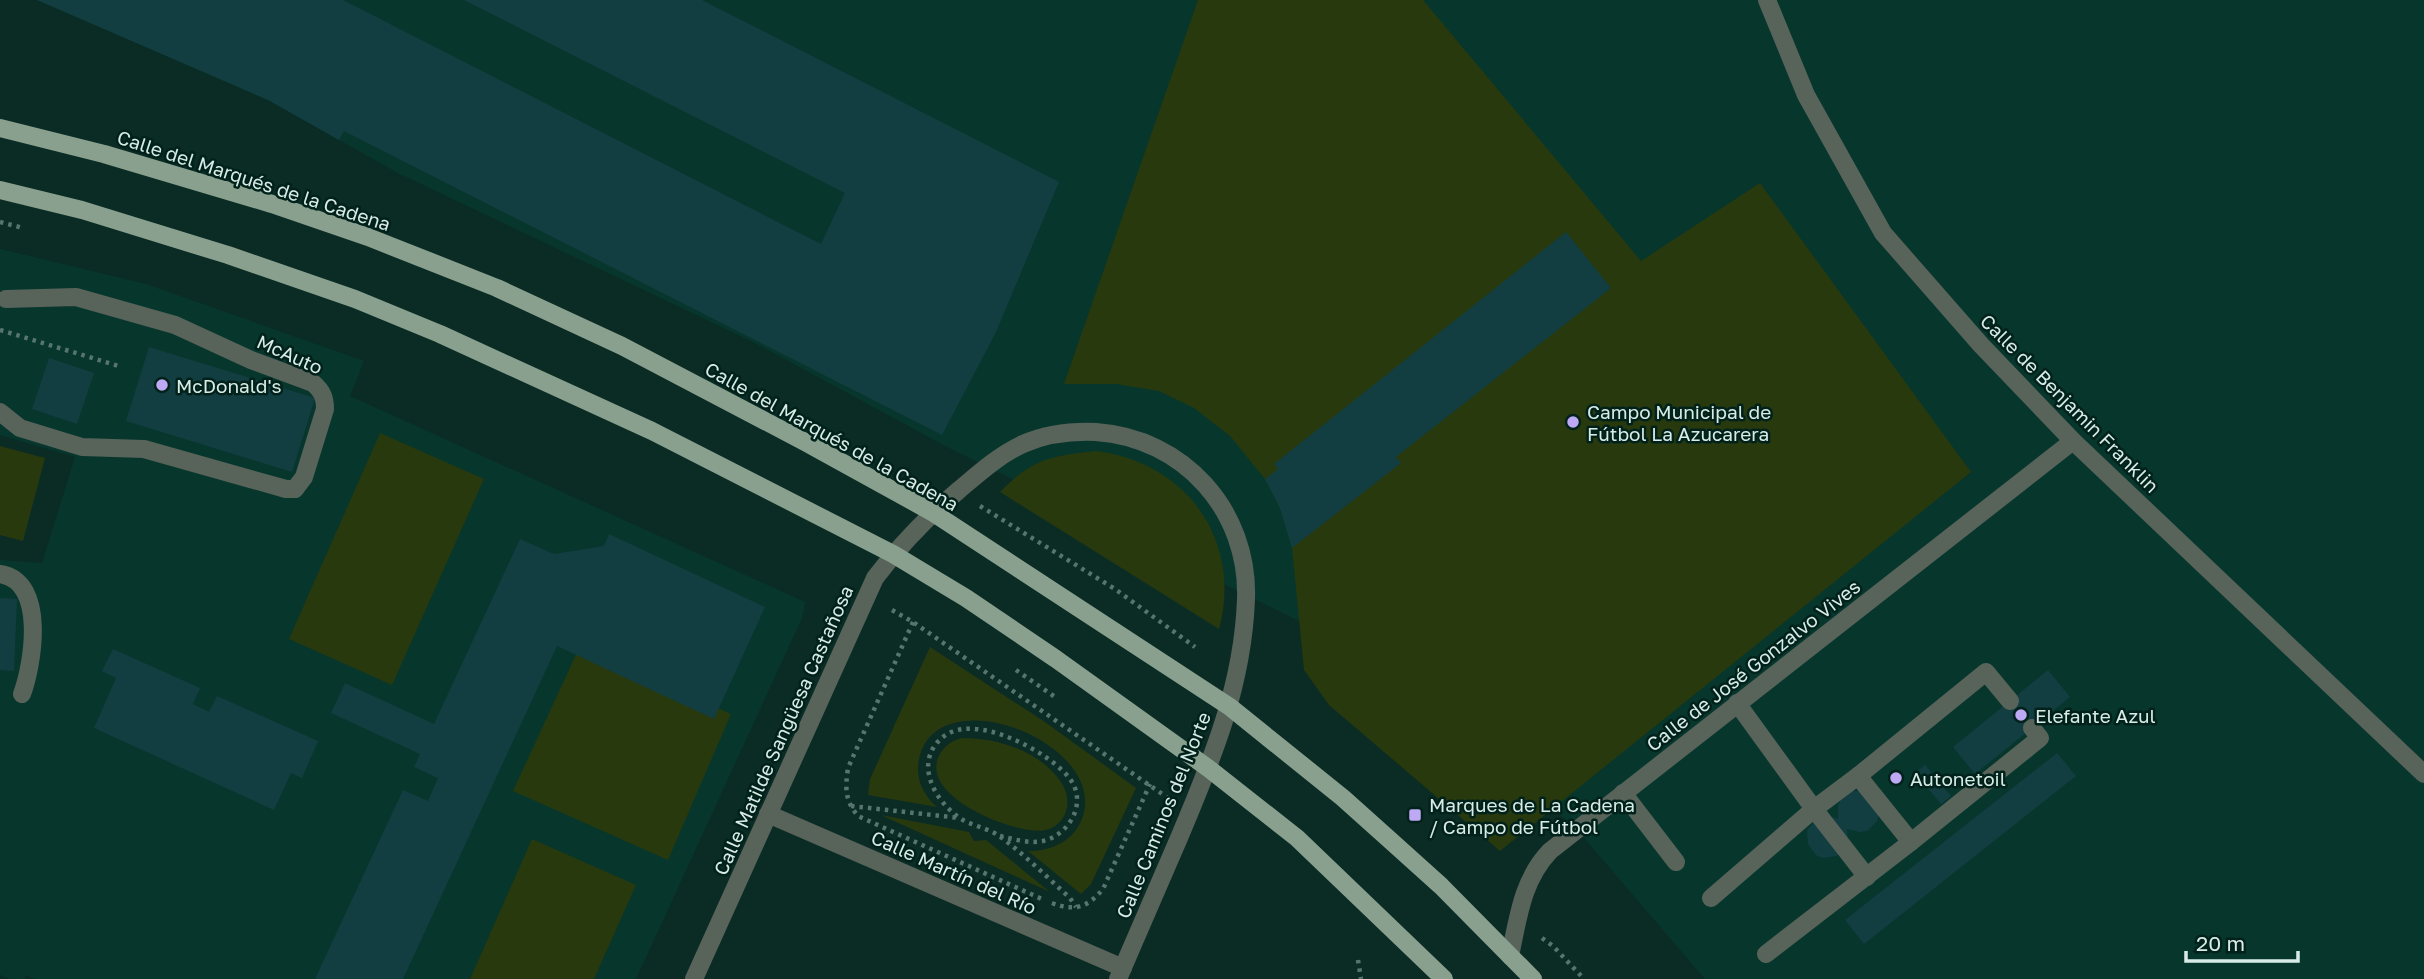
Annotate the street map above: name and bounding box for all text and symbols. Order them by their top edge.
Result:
street label: Calle del Marqués de la Cadena [114,125,394,235]
street label: Calle de Benjamin Franklin [1976,309,2164,497]
street label: McAuto [254,329,326,379]
street label: Calle del Marqués de la Cadena [701,357,963,515]
place label: McDonald's [176,374,282,397]
marker: McDonald's [154,377,170,393]
place label: Campo Municipal de Fútbol La Azucarera [1587,400,1771,445]
marker: Campo Municipal de Fútbol La Azucarera [1565,414,1581,430]
street label: Calle de José Gonzalvo Vives [1642,574,1864,756]
street label: Calle Matilde Sangüesa Castañosa [709,582,857,878]
place label: Elefante Azul [2035,704,2156,727]
marker: Elefante Azul [2013,707,2029,723]
street label: Calle Caminos del Norte [1111,708,1215,922]
place label: Autonetoil [1910,767,2006,790]
marker: Autonetoil [1888,770,1904,786]
place label: Marques de La Cadena / Campo de Fútbol [1429,793,1635,838]
marker: Marques de La Cadena / Campo de Fútbol [1407,807,1423,823]
street label: Calle Martín del Río [868,825,1040,919]
scale bar [2186,920,2298,964]
text: 20 m [2196,930,2245,956]

